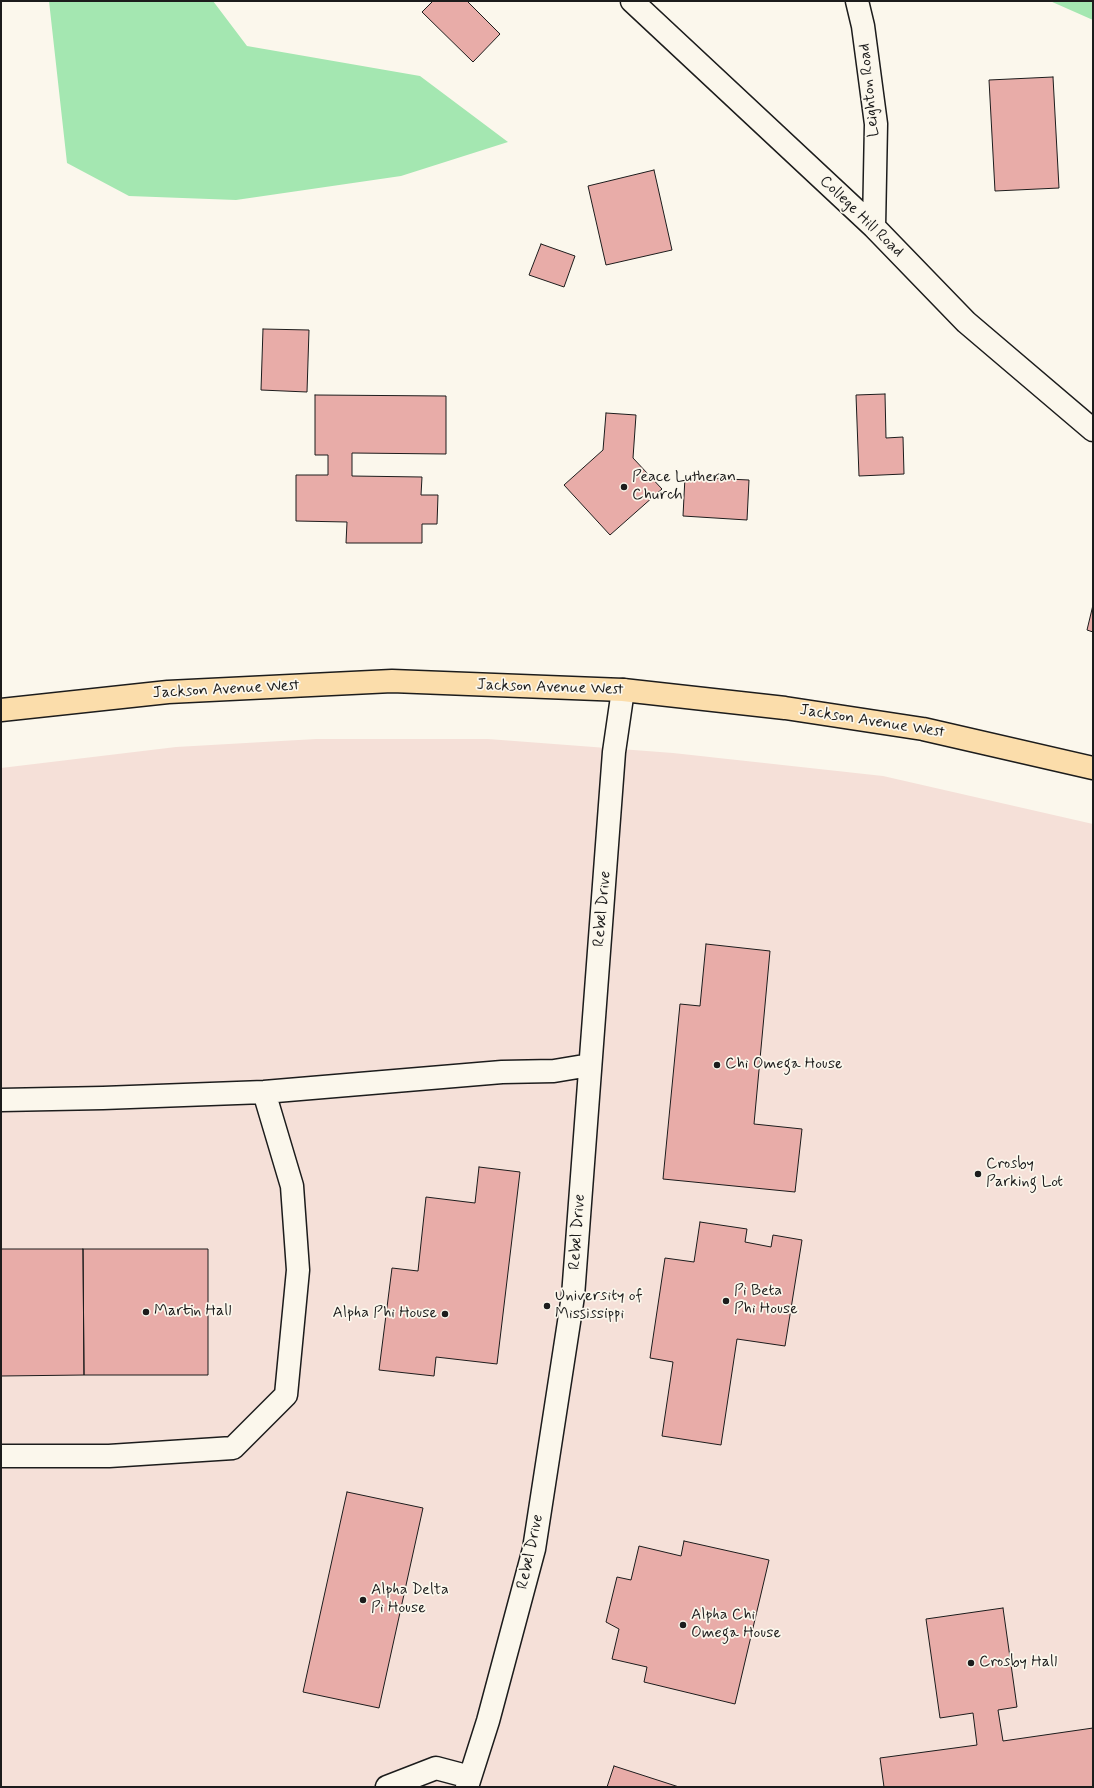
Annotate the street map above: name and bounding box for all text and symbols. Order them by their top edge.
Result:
street label: Leighton Road [856,42,884,138]
street label: College Hill Road [815,172,907,262]
place label: Peace Lutheran Church [632,468,736,506]
marker: Peace Lutheran Church [619,482,629,492]
street label: Jackson Avenue West [476,676,624,700]
street label: Jackson Avenue West [152,677,300,703]
street label: Jackson Avenue West [798,701,946,743]
street label: Rebel Drive [590,870,616,948]
place label: Chi Omega House [725,1055,843,1075]
marker: Chi Omega House [712,1060,722,1070]
place label: Crosby Parking Lot [986,1155,1063,1193]
marker: Crosby Parking Lot [973,1169,983,1179]
street label: Rebel Drive [566,1193,590,1271]
place label: Pi Beta Phi House [734,1282,798,1320]
place label: University of Mississippi [555,1287,643,1325]
marker: Pi Beta Phi House [721,1296,731,1306]
marker: University of Mississippi [542,1301,552,1311]
place label: Martin Hall [154,1302,231,1322]
place label: Alpha Phi House [333,1304,437,1324]
marker: Martin Hall [141,1307,151,1317]
marker: Alpha Phi House [440,1309,450,1319]
street label: Rebel Drive [514,1513,548,1591]
place label: Alpha Delta Pi House [371,1581,449,1619]
marker: Alpha Delta Pi House [358,1595,368,1605]
place label: Alpha Chi Omega House [691,1606,781,1644]
marker: Alpha Chi Omega House [678,1620,688,1630]
place label: Crosby Hall [979,1653,1057,1673]
marker: Crosby Hall [966,1658,976,1668]

